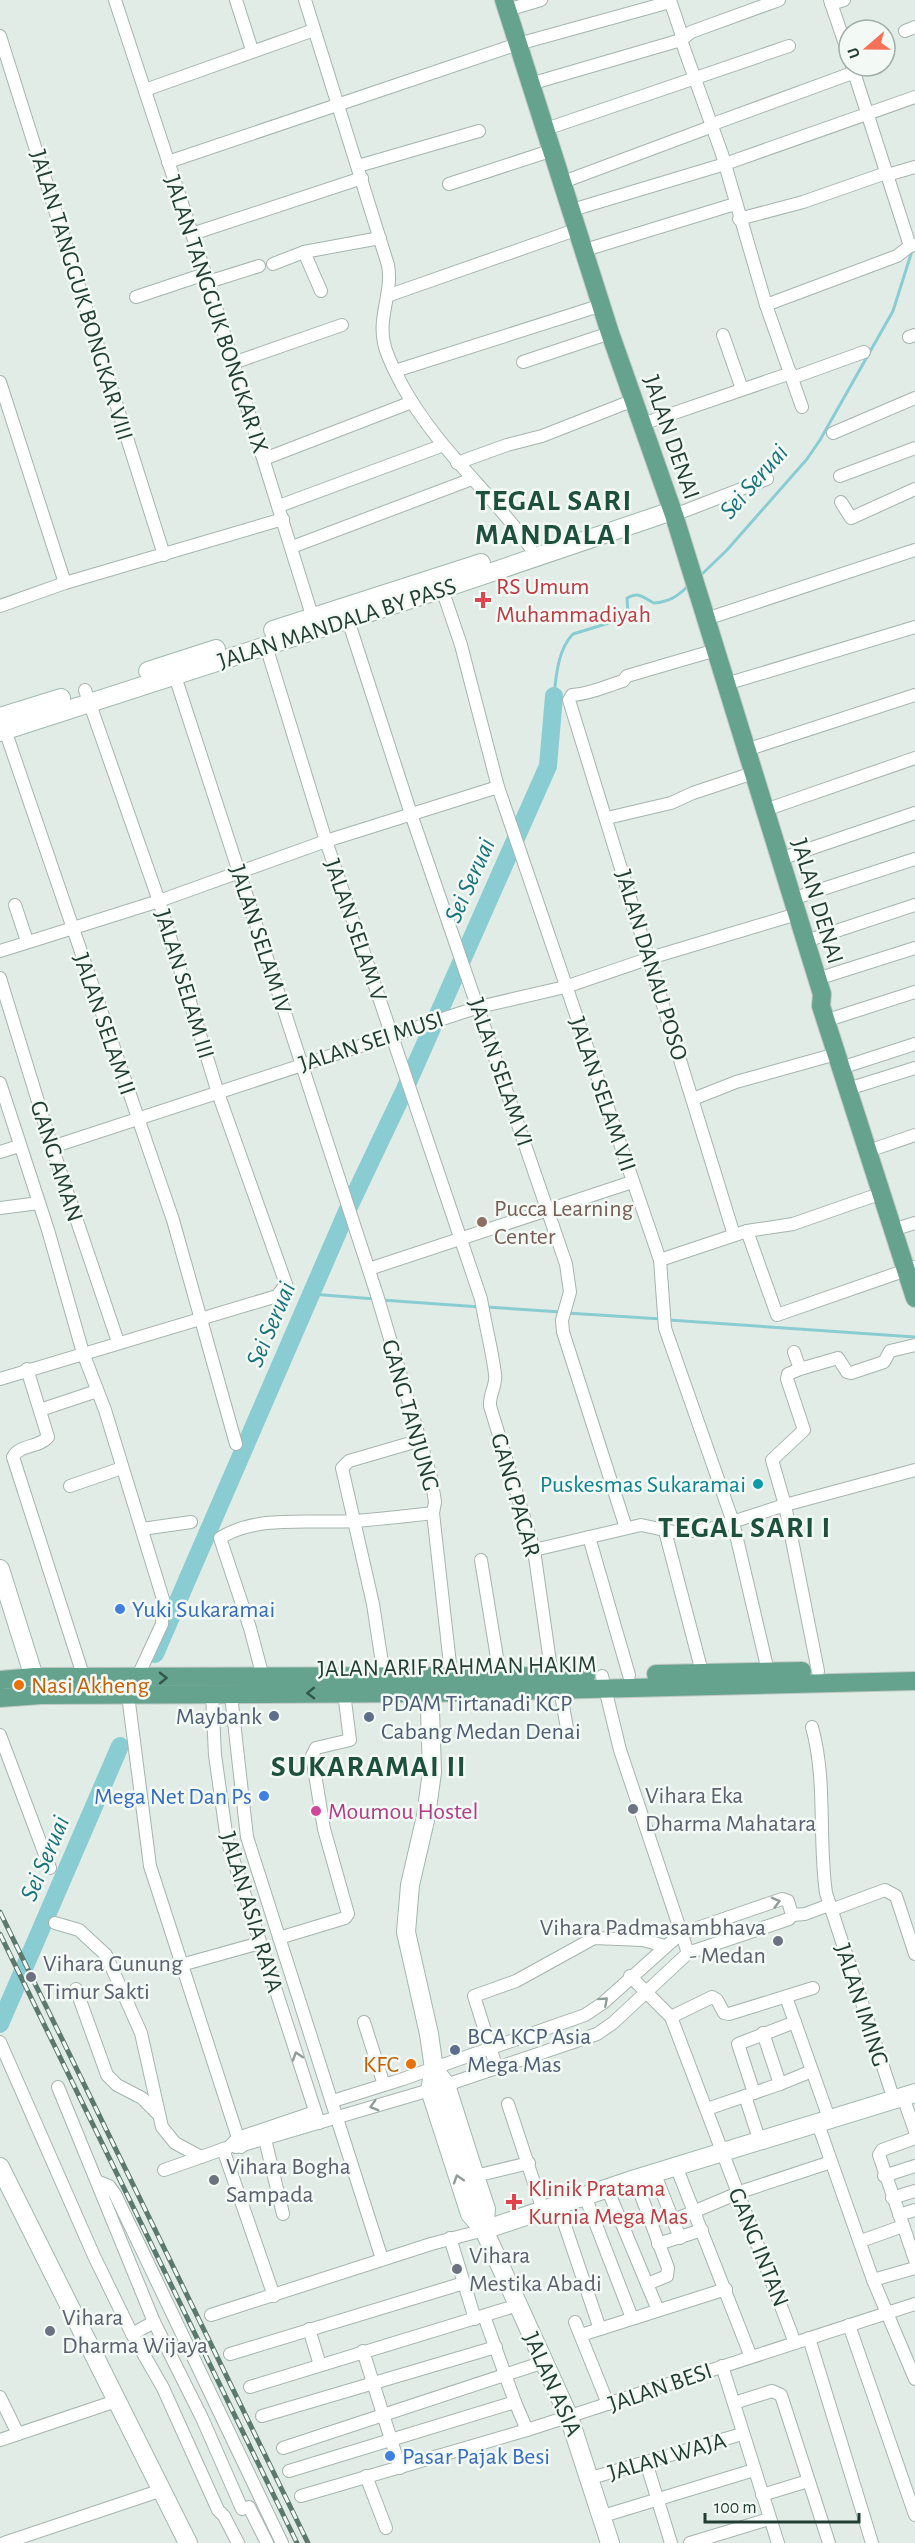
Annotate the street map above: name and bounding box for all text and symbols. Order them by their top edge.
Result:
north arrow [837,18,897,78]
text: U [845,45,863,60]
street label: JALAN TANGGUK BONGKAR VIII [25,147,137,443]
street label: JALAN TANGGUK BONGKAR IX [160,173,272,456]
street label: JALAN DENAI [639,372,703,502]
water label: Sei Seruai [715,439,793,524]
district label: TEGAL SARI MANDALA I [475,486,633,550]
street label: JALAN MANDALA BY PASS [215,574,459,674]
place label: RS Umum Muhammadiyah [496,575,651,627]
marker: RS Umum Muhammadiyah [474,591,492,609]
water label: Sei Seruai [440,834,500,927]
street label: JALAN DENAI [787,836,847,967]
street label: JALAN SELAM V [319,856,391,1005]
street label: JALAN SELAM IV [225,862,296,1017]
street label: JALAN DANAU POSO [611,867,691,1063]
street label: JALAN SELAM III [150,907,218,1062]
street label: JALAN SELAM II [69,950,140,1098]
street label: JALAN SELAM VI [463,995,537,1150]
street label: JALAN SEI MUSI [296,1007,447,1077]
street label: JALAN SELAM VII [564,1014,640,1175]
street label: GANG AMAN [25,1098,87,1225]
place label: Pucca Learning Center [494,1197,634,1249]
marker: Pucca Learning Center [475,1215,489,1229]
water label: Sei Seruai [241,1278,300,1371]
street label: GANG TANJUNG [377,1337,443,1494]
street label: GANG PACAR [486,1431,544,1560]
place label: Puskesmas Sukaramai [540,1473,746,1497]
marker: Puskesmas Sukaramai [751,1477,765,1491]
district label: TEGAL SARI I [658,1513,832,1543]
place label: Yuki Sukaramai [132,1598,275,1622]
marker: Yuki Sukaramai [113,1602,127,1616]
street label: JALAN ARIF RAHMAN HAKIM [317,1653,597,1681]
one-way arrow [159,1672,168,1684]
place label: Nasi Akheng [31,1674,149,1698]
marker: Nasi Akheng [12,1678,26,1692]
one-way arrow [306,1687,315,1700]
place label: PDAM Tirtanadi KCP Cabang Medan Denai [381,1692,581,1744]
place label: Maybank [176,1705,262,1729]
marker: Maybank [267,1709,281,1723]
marker: PDAM Tirtanadi KCP Cabang Medan Denai [362,1710,376,1724]
district label: SUKARAMAI II [271,1752,467,1782]
place label: Vihara Eka Dharma Mahatara [645,1784,816,1836]
place label: Mega Net Dan Ps [94,1785,252,1809]
marker: Mega Net Dan Ps [257,1789,271,1803]
place label: Moumou Hostel [328,1800,478,1824]
marker: Vihara Eka Dharma Mahatara [626,1802,640,1816]
marker: Moumou Hostel [309,1804,323,1818]
water label: Sei Seruai [15,1812,74,1905]
street label: JALAN ASIA RAYA [215,1829,287,1995]
one-way arrow [770,1897,780,1909]
place label: Vihara Padmasambhava - Medan [540,1916,766,1968]
marker: Vihara Padmasambhava - Medan [771,1934,785,1948]
street label: JALAN IMING [830,1941,892,2070]
place label: Vihara Gunung Timur Sakti [43,1952,183,2004]
marker: Vihara Gunung Timur Sakti [24,1970,38,1984]
one-way arrow [597,1997,608,2008]
place label: BCA KCP Asia Mega Mas [467,2025,591,2077]
marker: BCA KCP Asia Mega Mas [448,2043,462,2057]
one-way arrow [292,2051,304,2062]
place label: KFC [363,2053,399,2077]
marker: KFC [404,2057,418,2071]
one-way arrow [369,2099,380,2111]
place label: Vihara Bogha Sampada [226,2155,351,2207]
marker: Vihara Bogha Sampada [207,2173,221,2187]
one-way arrow [453,2174,466,2185]
place label: Klinik Pratama Kurnia Mega Mas [528,2177,688,2229]
street label: GANG INTAN [723,2185,793,2310]
marker: Klinik Pratama Kurnia Mega Mas [505,2193,523,2211]
place label: Vihara Mestika Abadi [469,2244,602,2296]
marker: Vihara Mestika Abadi [450,2262,464,2276]
place label: Vihara Dharma Wijaya [62,2306,208,2358]
marker: Vihara Dharma Wijaya [43,2324,57,2338]
street label: JALAN ASIA [519,2329,586,2440]
street label: JALAN BESI [605,2359,715,2417]
street label: JALAN WAJA [606,2429,729,2485]
place label: Pasar Pajak Besi [402,2445,550,2469]
marker: Pasar Pajak Besi [383,2449,397,2463]
scale bar [705,2486,860,2524]
text: 100 m [714,2499,757,2517]

